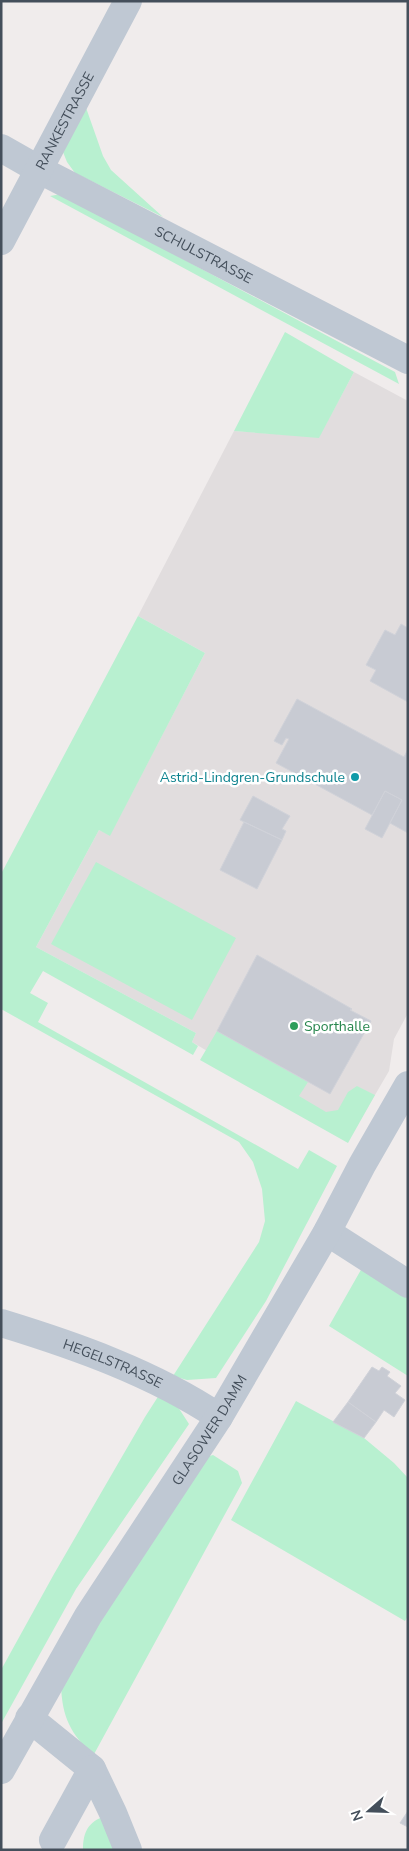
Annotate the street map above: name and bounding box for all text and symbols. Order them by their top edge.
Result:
street label: RANKESTRASSE [31,69,99,173]
street label: SCHULSTRASSE [151,222,256,288]
place label: Astrid-Lindgren-Grundschule [160,768,345,787]
marker: Astrid-Lindgren-Grundschule [349,771,361,783]
place label: Sporthalle [304,1017,370,1036]
marker: Sporthalle [288,1020,300,1032]
street label: HEGELSTRASSE [60,1335,166,1393]
street label: GLASOWER DAMM [167,1371,252,1489]
north arrow [344,1786,394,1836]
text: N [347,1807,368,1823]

